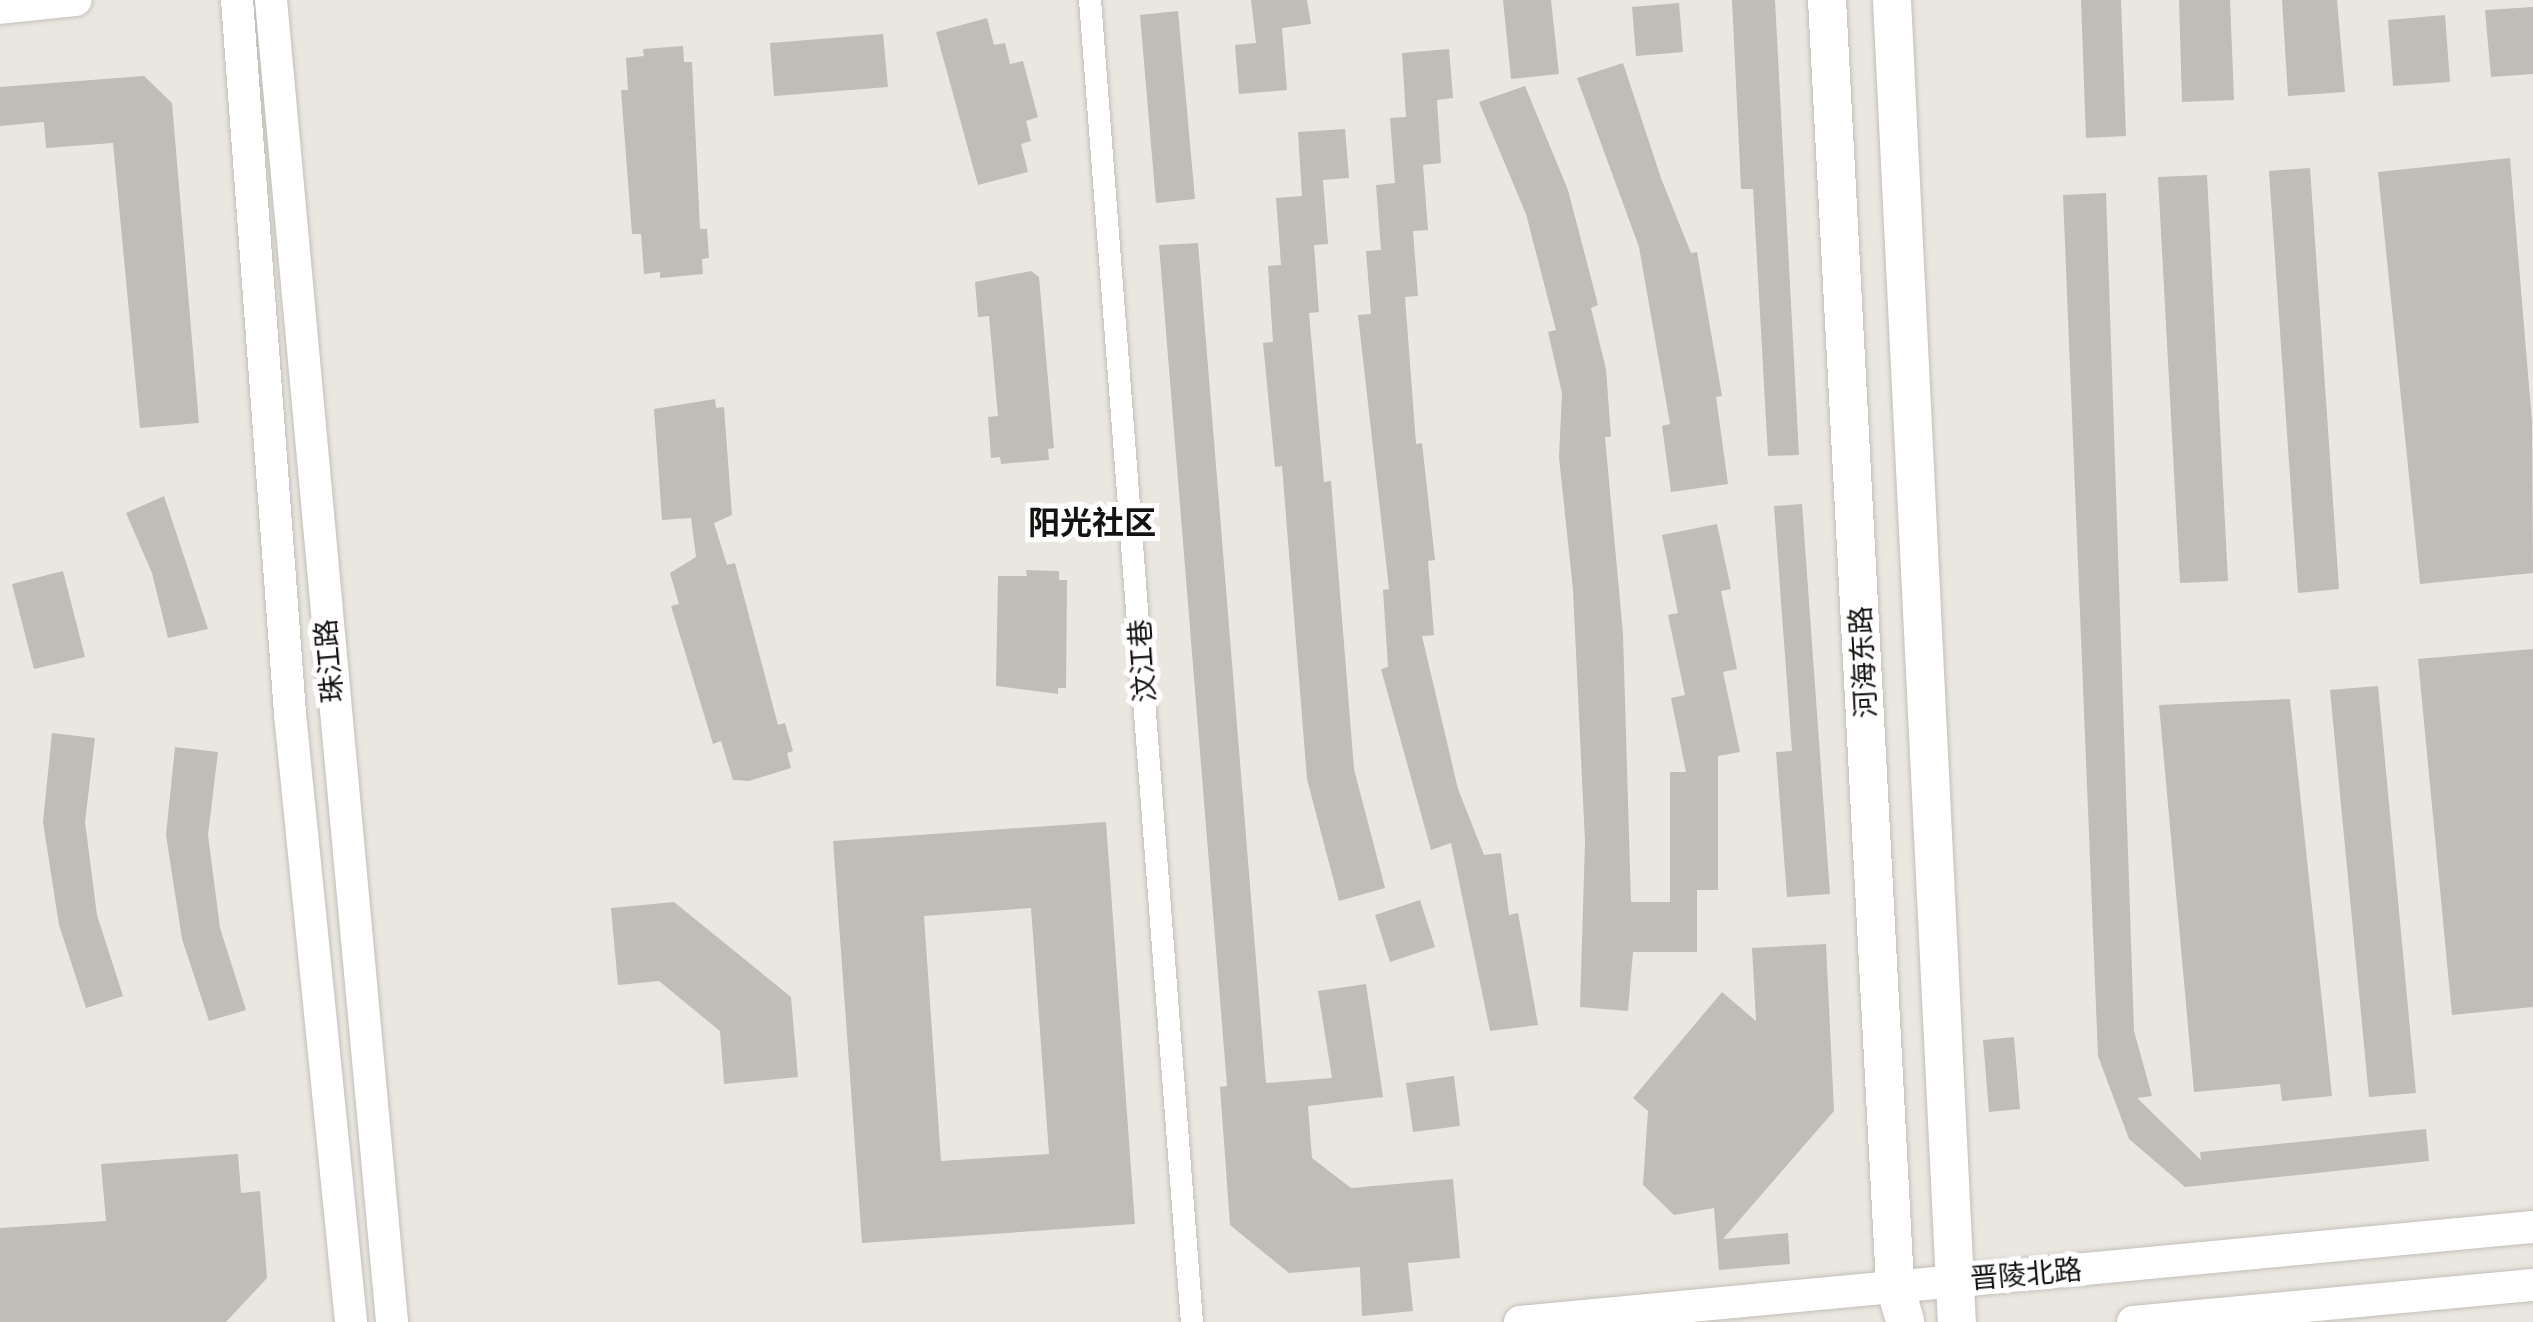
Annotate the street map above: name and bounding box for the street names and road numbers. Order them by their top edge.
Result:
street label: 河海东路 [1842,605,1882,719]
street label: 珠江路 [308,618,348,704]
street label: 汶江巷 [1121,618,1161,704]
street label: 晋陵北路 [1969,1251,2083,1295]

